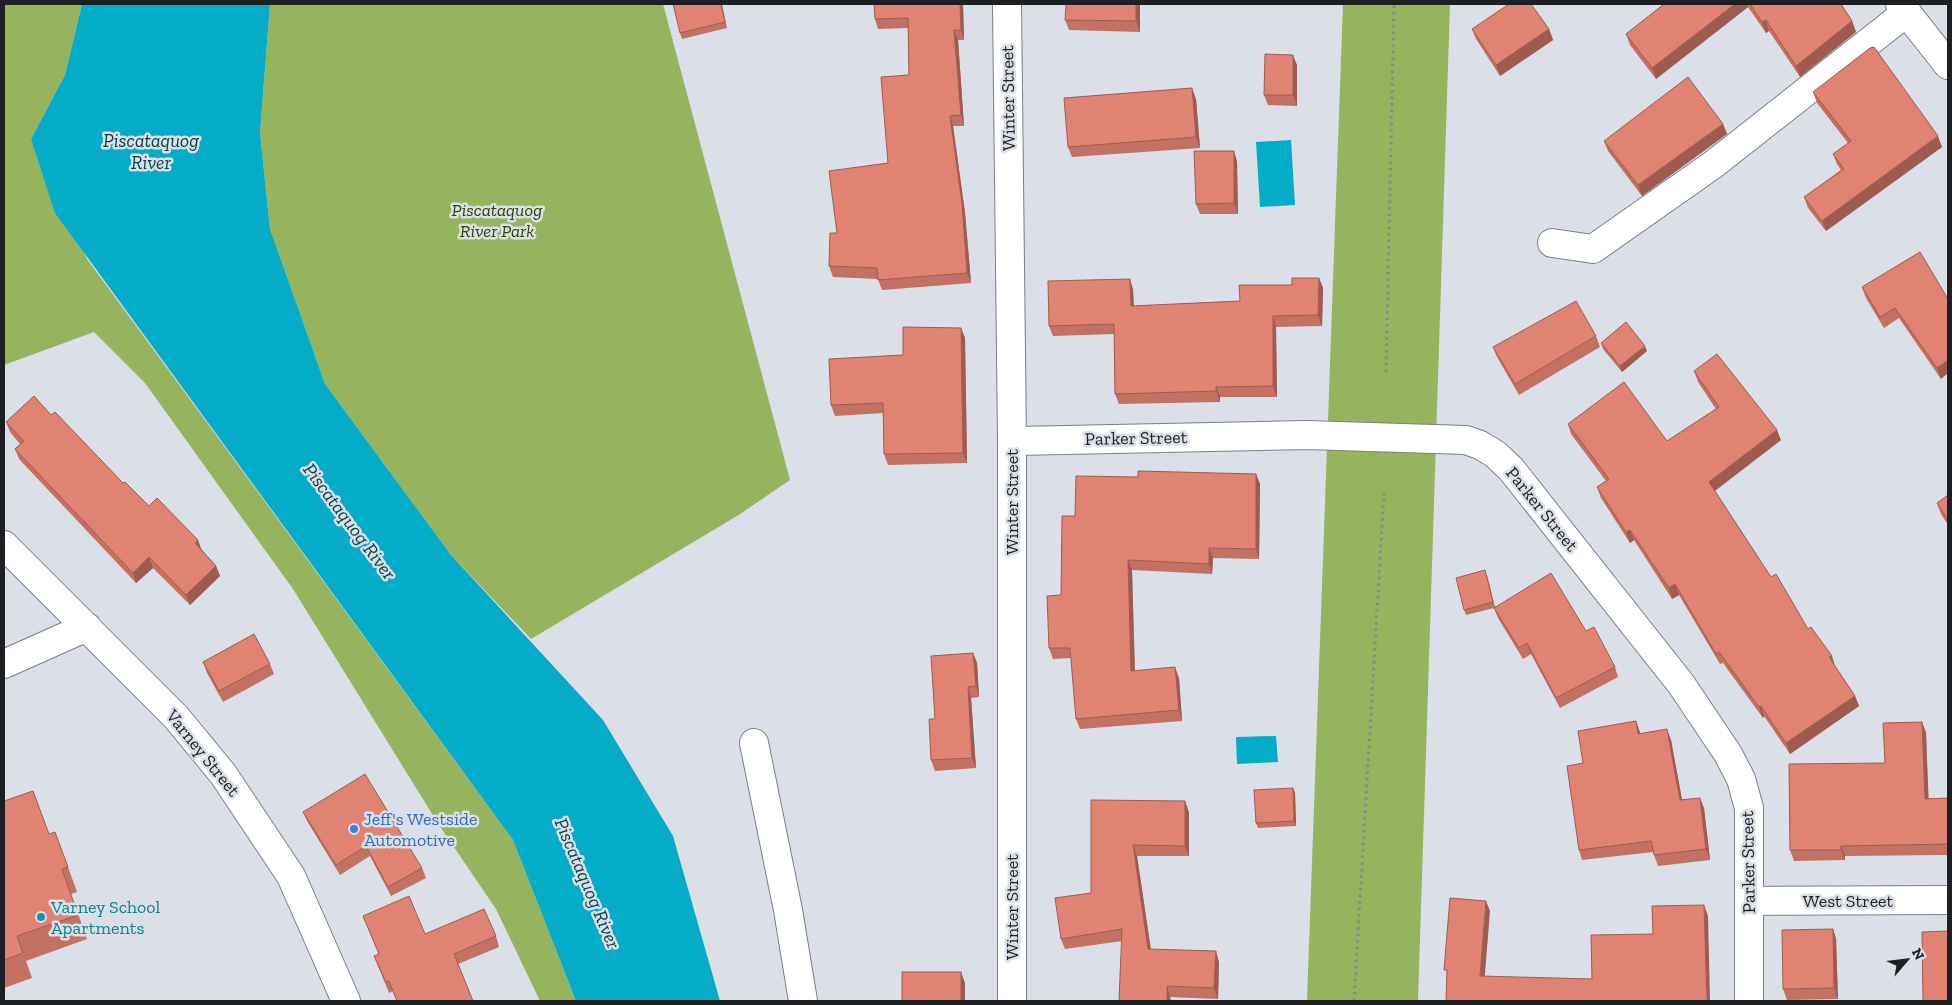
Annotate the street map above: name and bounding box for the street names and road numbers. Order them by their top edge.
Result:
street label: Winter Street [996,45,1020,151]
street label: Parker Street [1084,426,1188,450]
street label: Winter Street [1001,449,1023,555]
street label: Parker Street [1501,462,1583,556]
street label: Varney Street [161,704,245,801]
street label: Parker Street [1736,810,1760,914]
street label: Winter Street [1001,854,1023,960]
street label: West Street [1803,890,1894,912]

